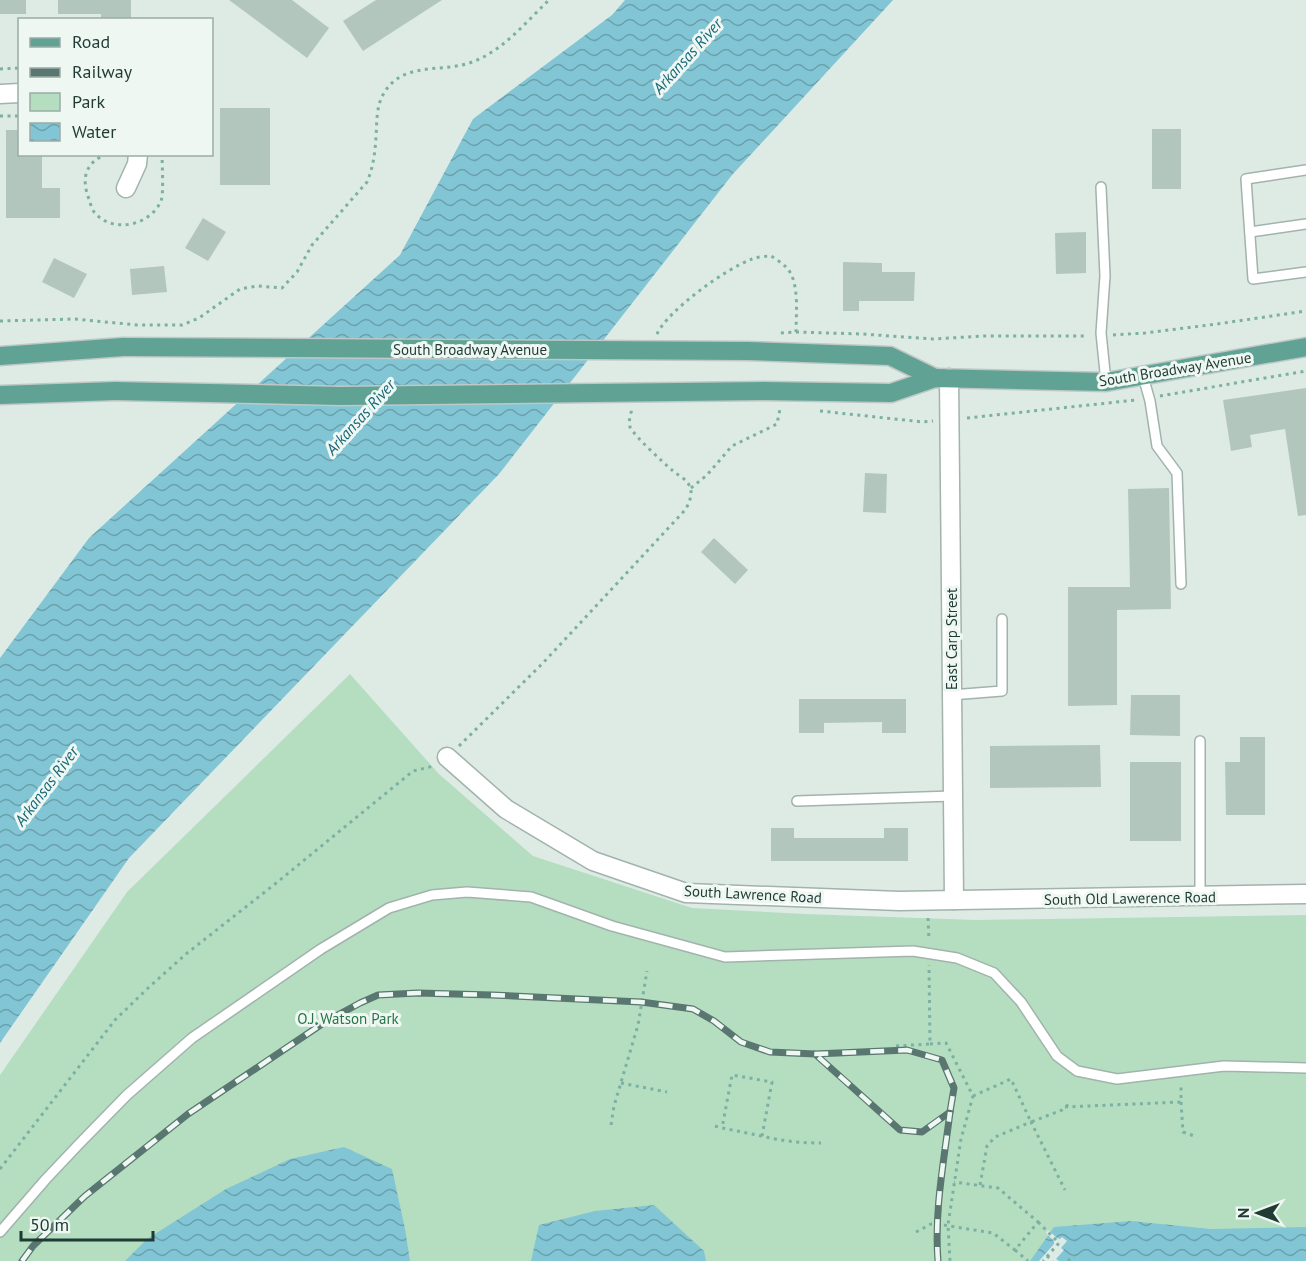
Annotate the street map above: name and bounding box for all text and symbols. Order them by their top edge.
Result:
water label: Arkansas River [647,13,727,98]
legend [18,18,213,156]
text: Road [72,30,110,53]
text: Railway [72,60,133,83]
text: Park [72,90,105,113]
text: Water [72,120,116,143]
street label: South Broadway Avenue [393,340,547,359]
street label: South Broadway Avenue [1097,348,1253,390]
water label: Arkansas River [320,374,400,459]
street label: East Carp Street [942,588,961,690]
water label: Arkansas River [9,741,83,830]
street label: South Lawrence Road [684,881,822,907]
street label: South Old Lawerence Road [1044,887,1216,909]
park label: O.J. Watson Park [297,1009,400,1028]
north arrow [1228,1183,1288,1243]
scale bar [21,1204,153,1242]
text: N [1233,1208,1253,1218]
text: 50 m [30,1213,69,1236]

